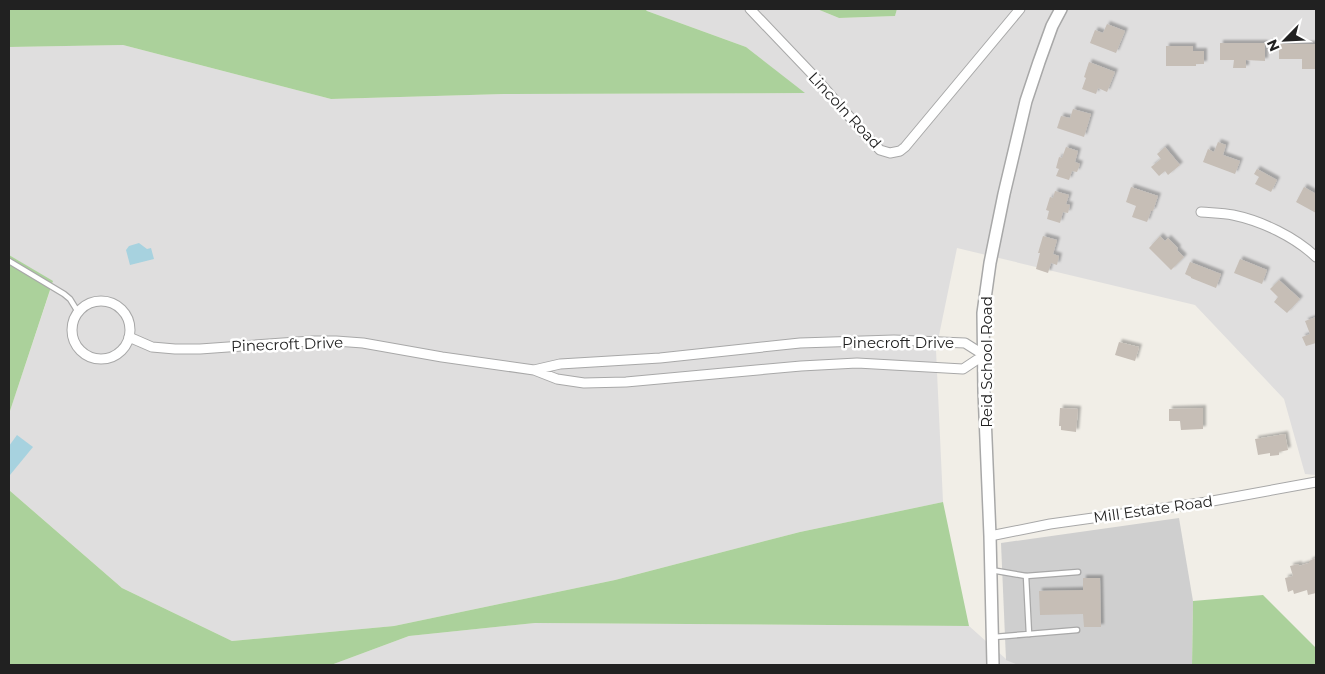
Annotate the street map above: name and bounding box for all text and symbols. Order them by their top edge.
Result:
north arrow [1260,15,1310,65]
text: N [1263,36,1284,54]
street label: Lincoln Road [805,68,885,152]
street label: Reid School Road [977,296,996,428]
street label: Pinecroft Drive [231,333,343,355]
street label: Pinecroft Drive [842,333,954,352]
street label: Mill Estate Road [1092,491,1214,527]

